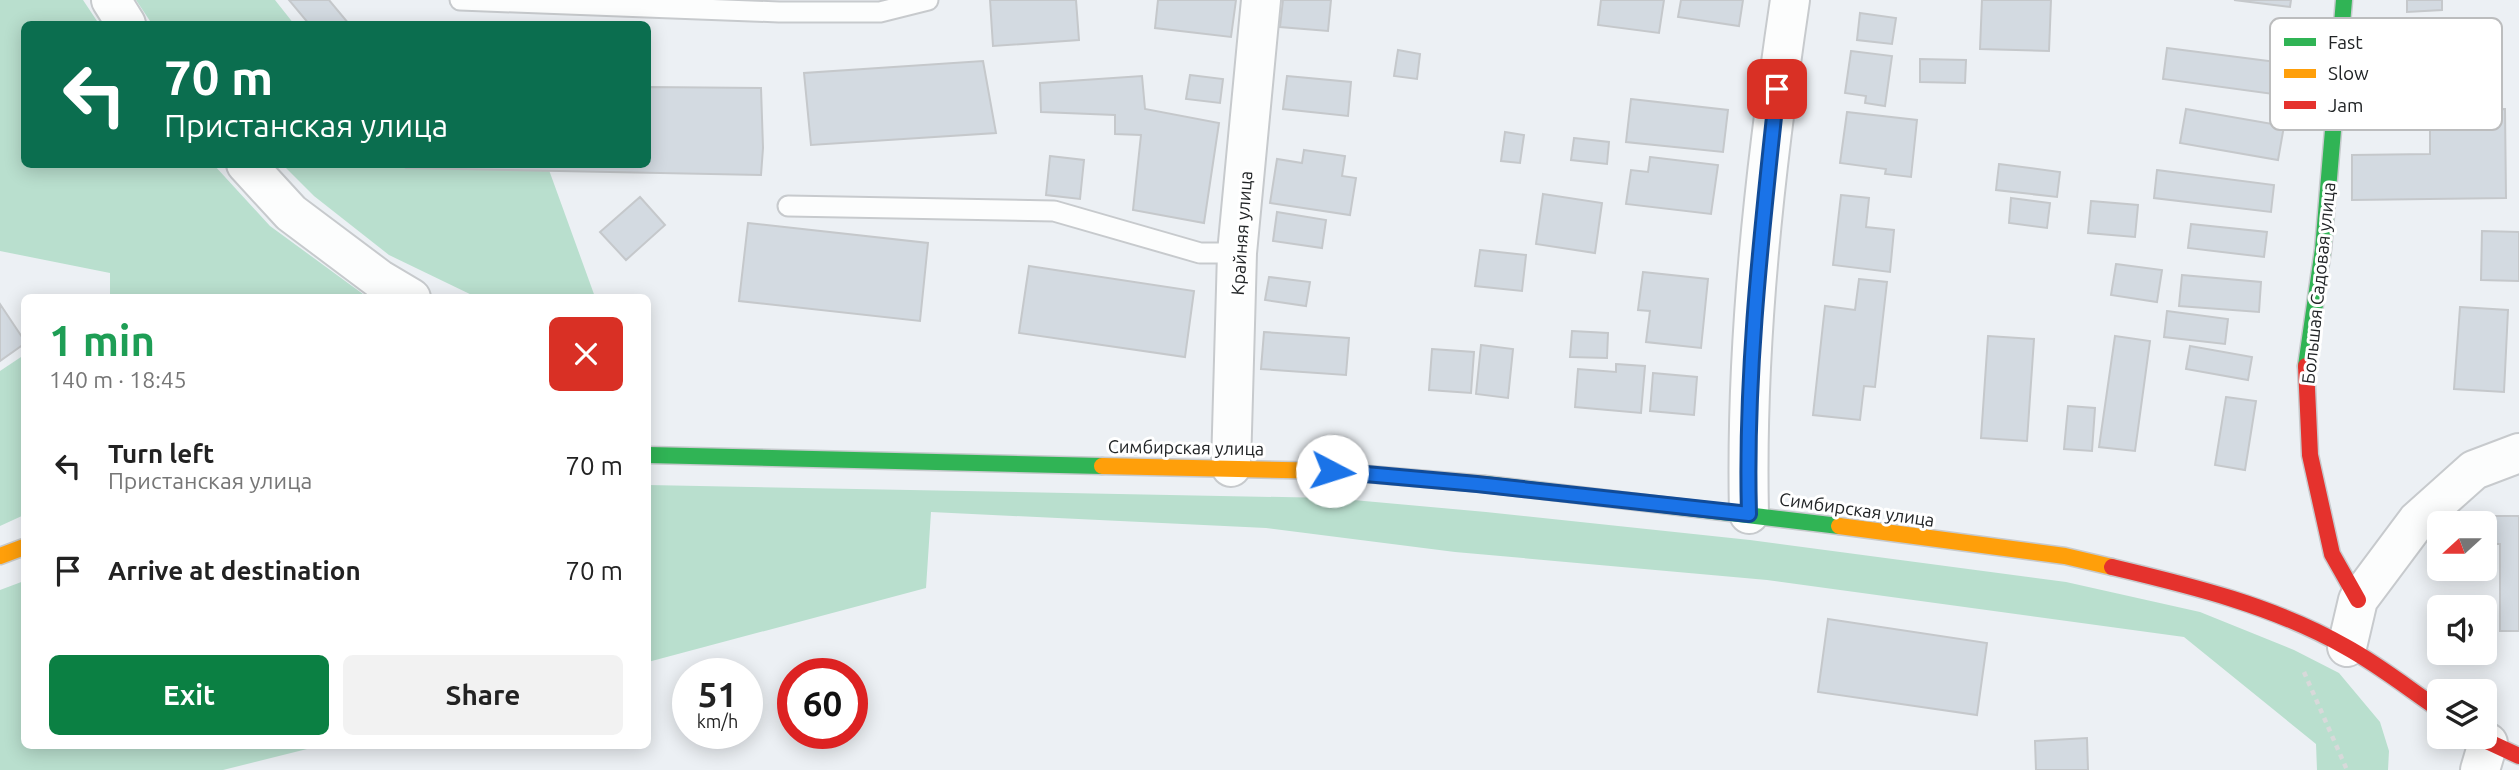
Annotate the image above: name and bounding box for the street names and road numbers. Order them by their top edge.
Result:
street label: Крайняя улица [1227,170,1255,296]
street label: Большая Садовая улица [2297,181,2339,385]
street label: Симбирская улица [1108,436,1264,458]
street label: Симбирская улица [1778,488,1936,530]

